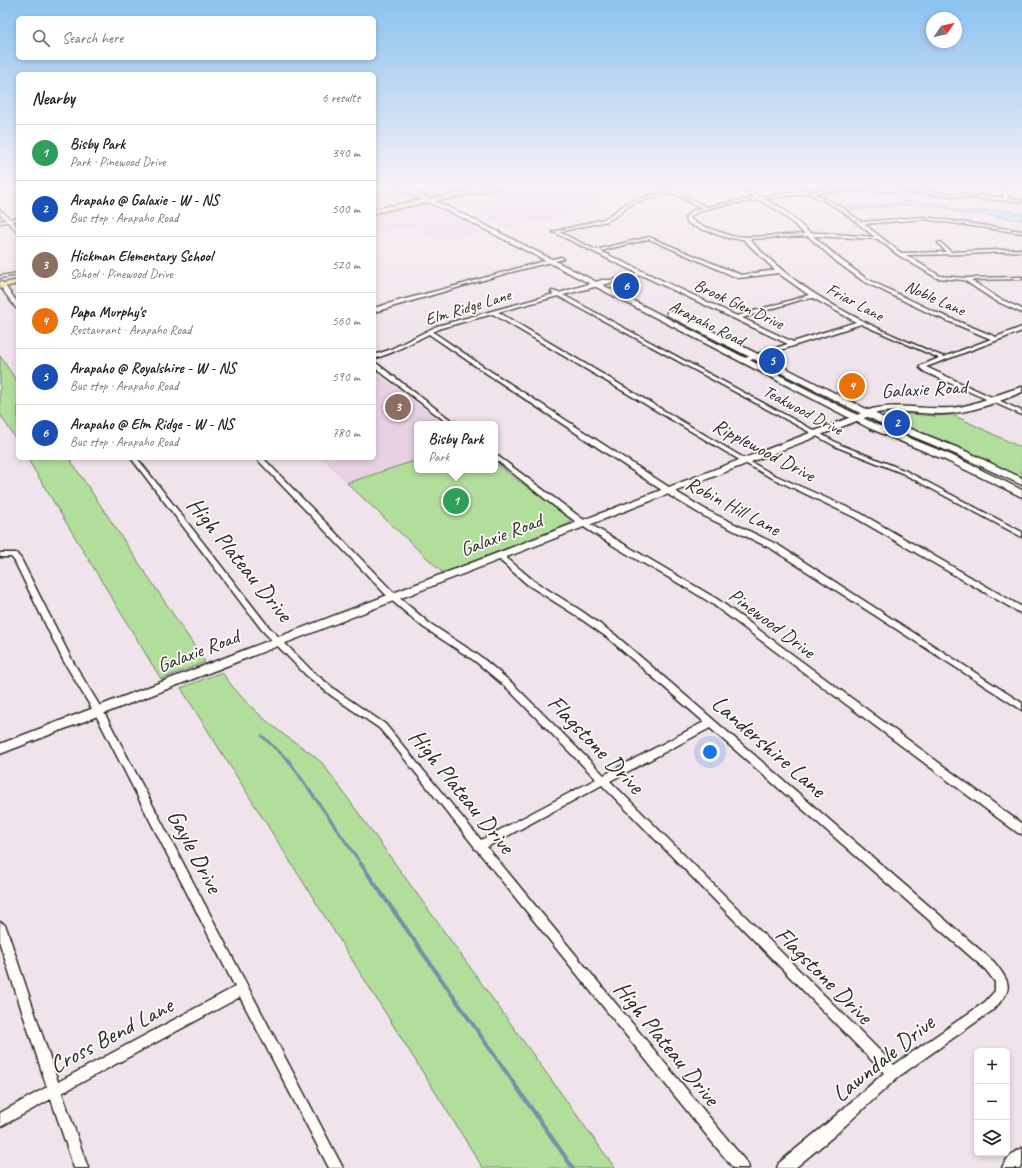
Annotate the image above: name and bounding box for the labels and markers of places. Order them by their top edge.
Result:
pin: 6 [613,271,639,301]
pin: 5 [759,346,785,376]
pin: 4 [839,371,865,401]
pin: 3 [385,392,411,422]
pin: 2 [884,408,910,438]
pin: 1 [443,486,469,516]

